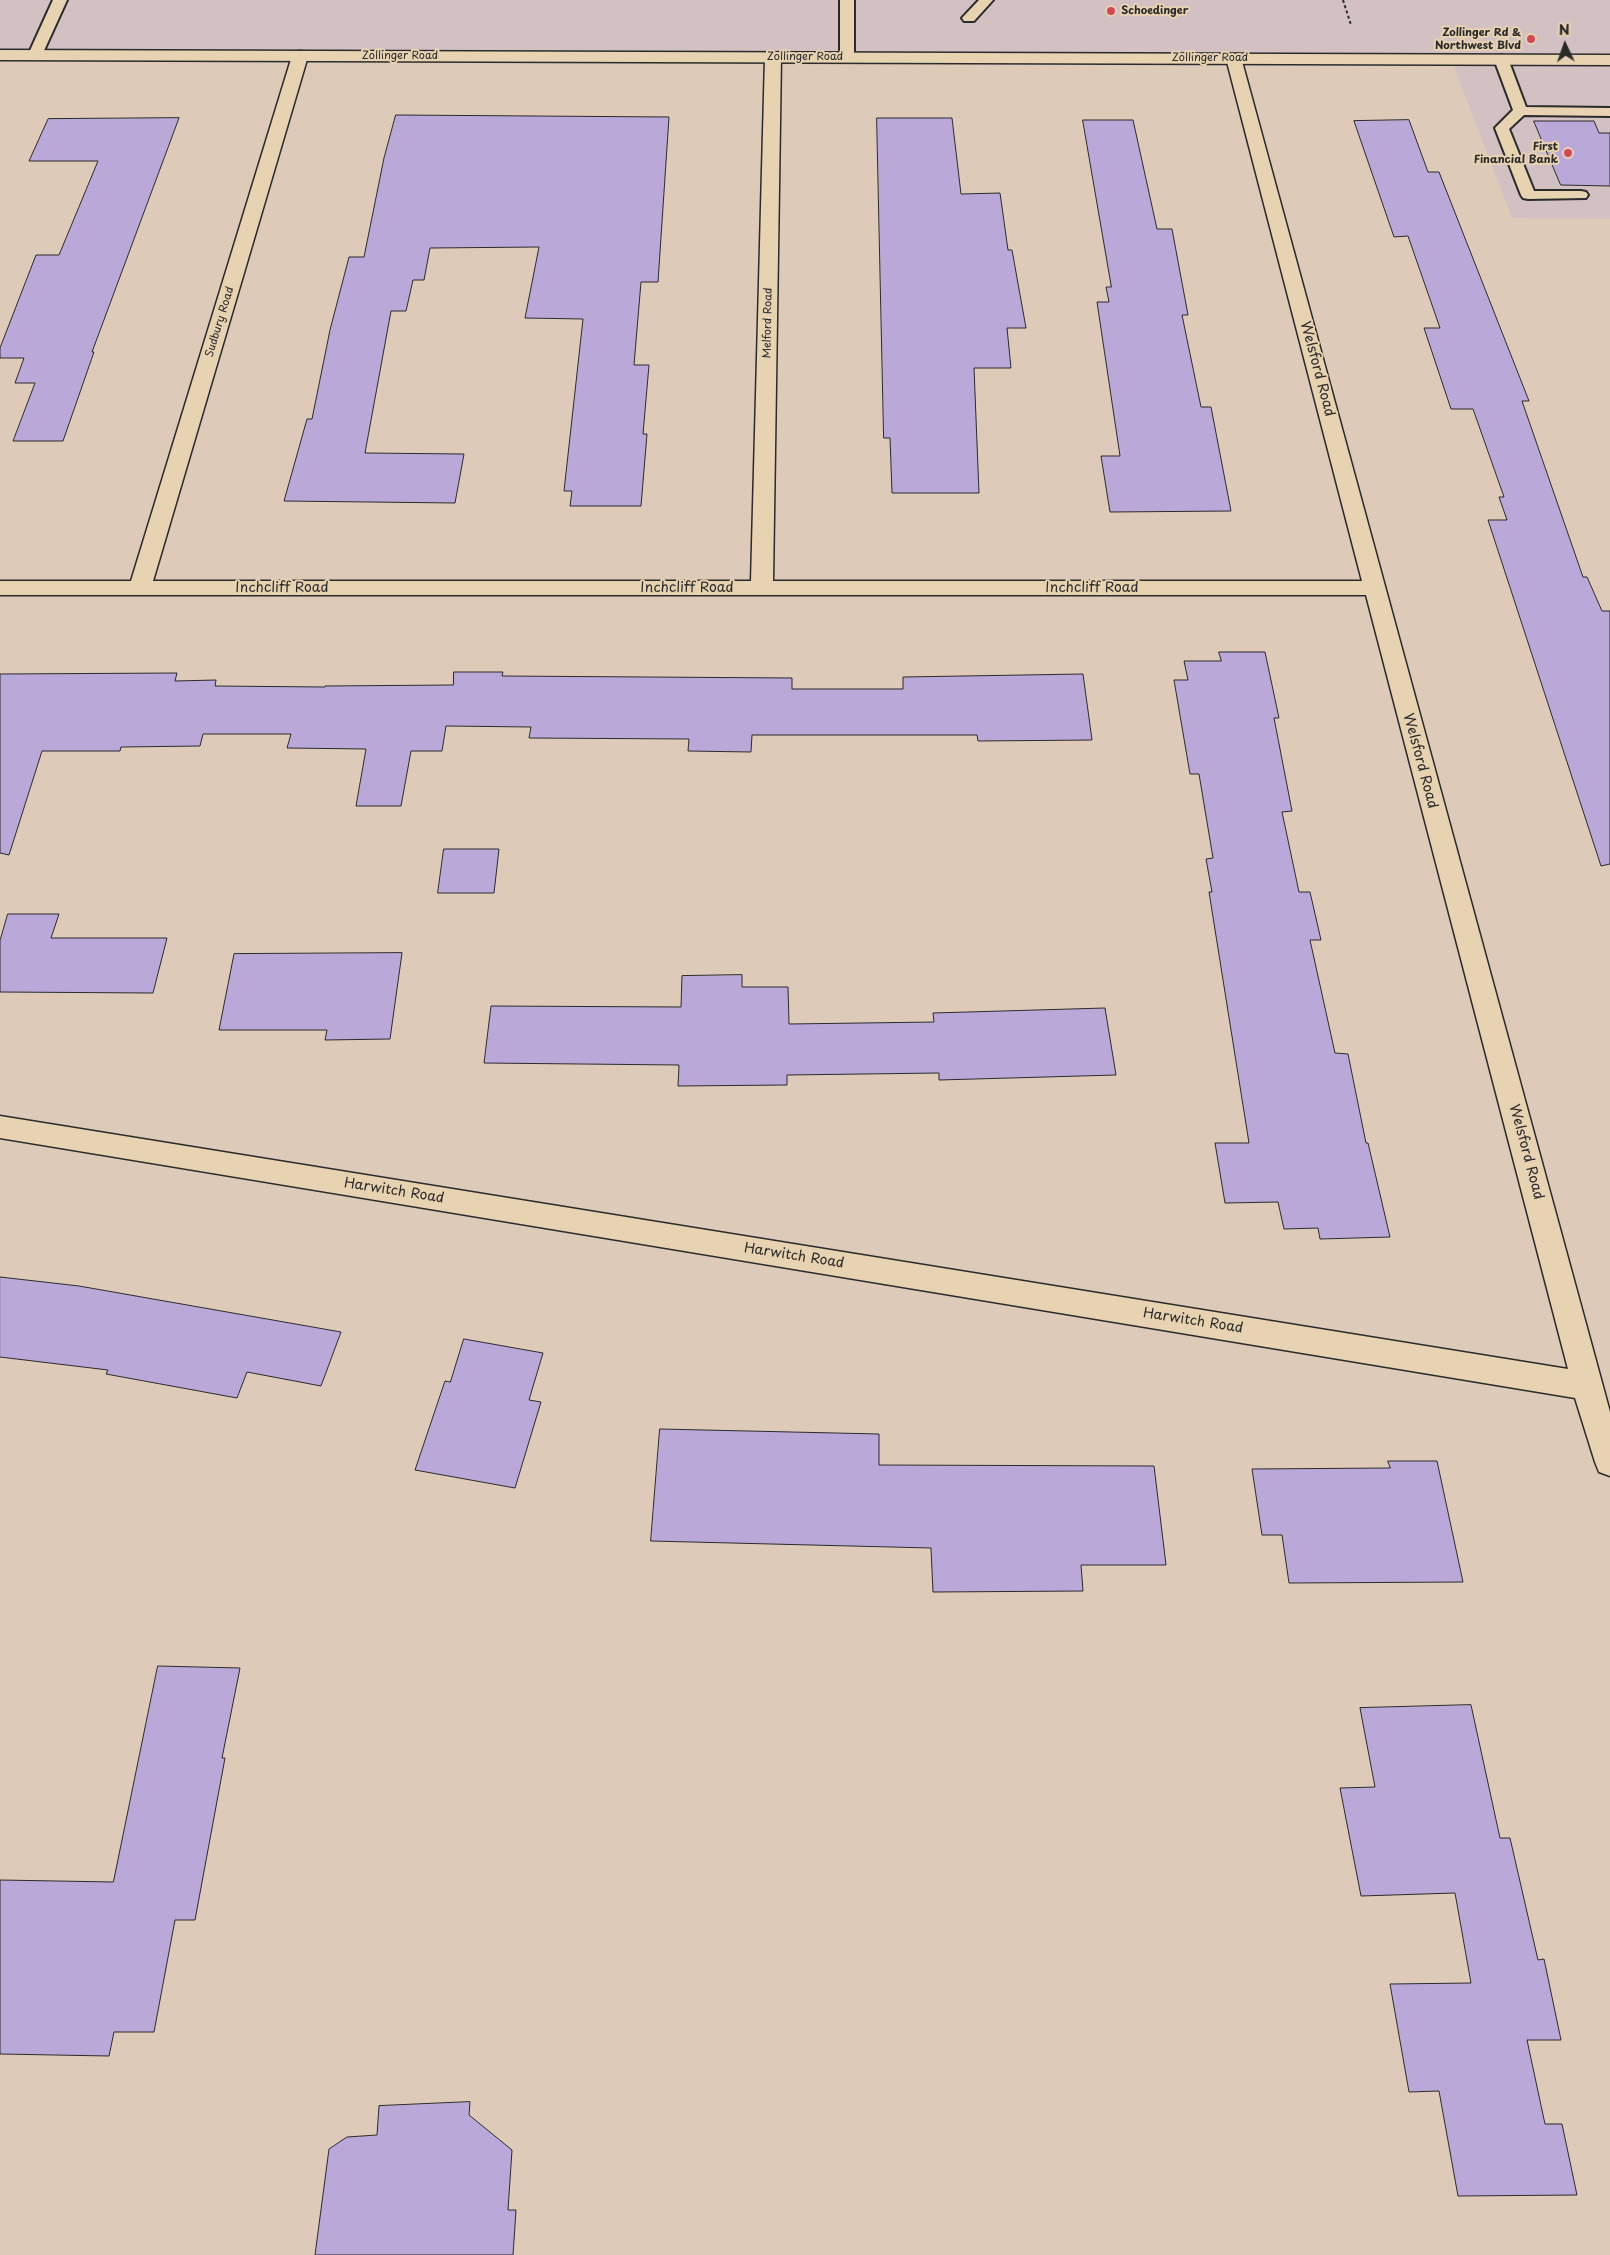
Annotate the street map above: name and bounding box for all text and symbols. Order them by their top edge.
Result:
place label: Schoedinger [1121,4,1188,18]
marker: Schoedinger [1105,5,1117,17]
text: N [1558,19,1570,40]
north arrow [1540,20,1590,70]
place label: Zollinger Rd & Northwest Blvd [1435,26,1521,52]
marker: Zollinger Rd & Northwest Blvd [1525,33,1537,45]
street label: Zollinger Road [362,49,438,63]
street label: Zollinger Road [767,50,843,64]
street label: Zollinger Road [1172,51,1248,65]
place label: First Financial Bank [1474,140,1558,166]
marker: First Financial Bank [1562,147,1574,159]
street label: Sudbury Road [203,285,237,359]
street label: Melford Road [761,287,775,359]
street label: Welsford Road [1296,319,1338,419]
street label: Inchcliff Road [235,580,329,596]
street label: Inchcliff Road [640,580,734,596]
street label: Inchcliff Road [1045,580,1139,596]
street label: Welsford Road [1399,711,1441,811]
street label: Welsford Road [1505,1102,1547,1202]
street label: Harwitch Road [343,1175,445,1207]
street label: Harwitch Road [743,1240,845,1272]
street label: Harwitch Road [1142,1305,1244,1337]

